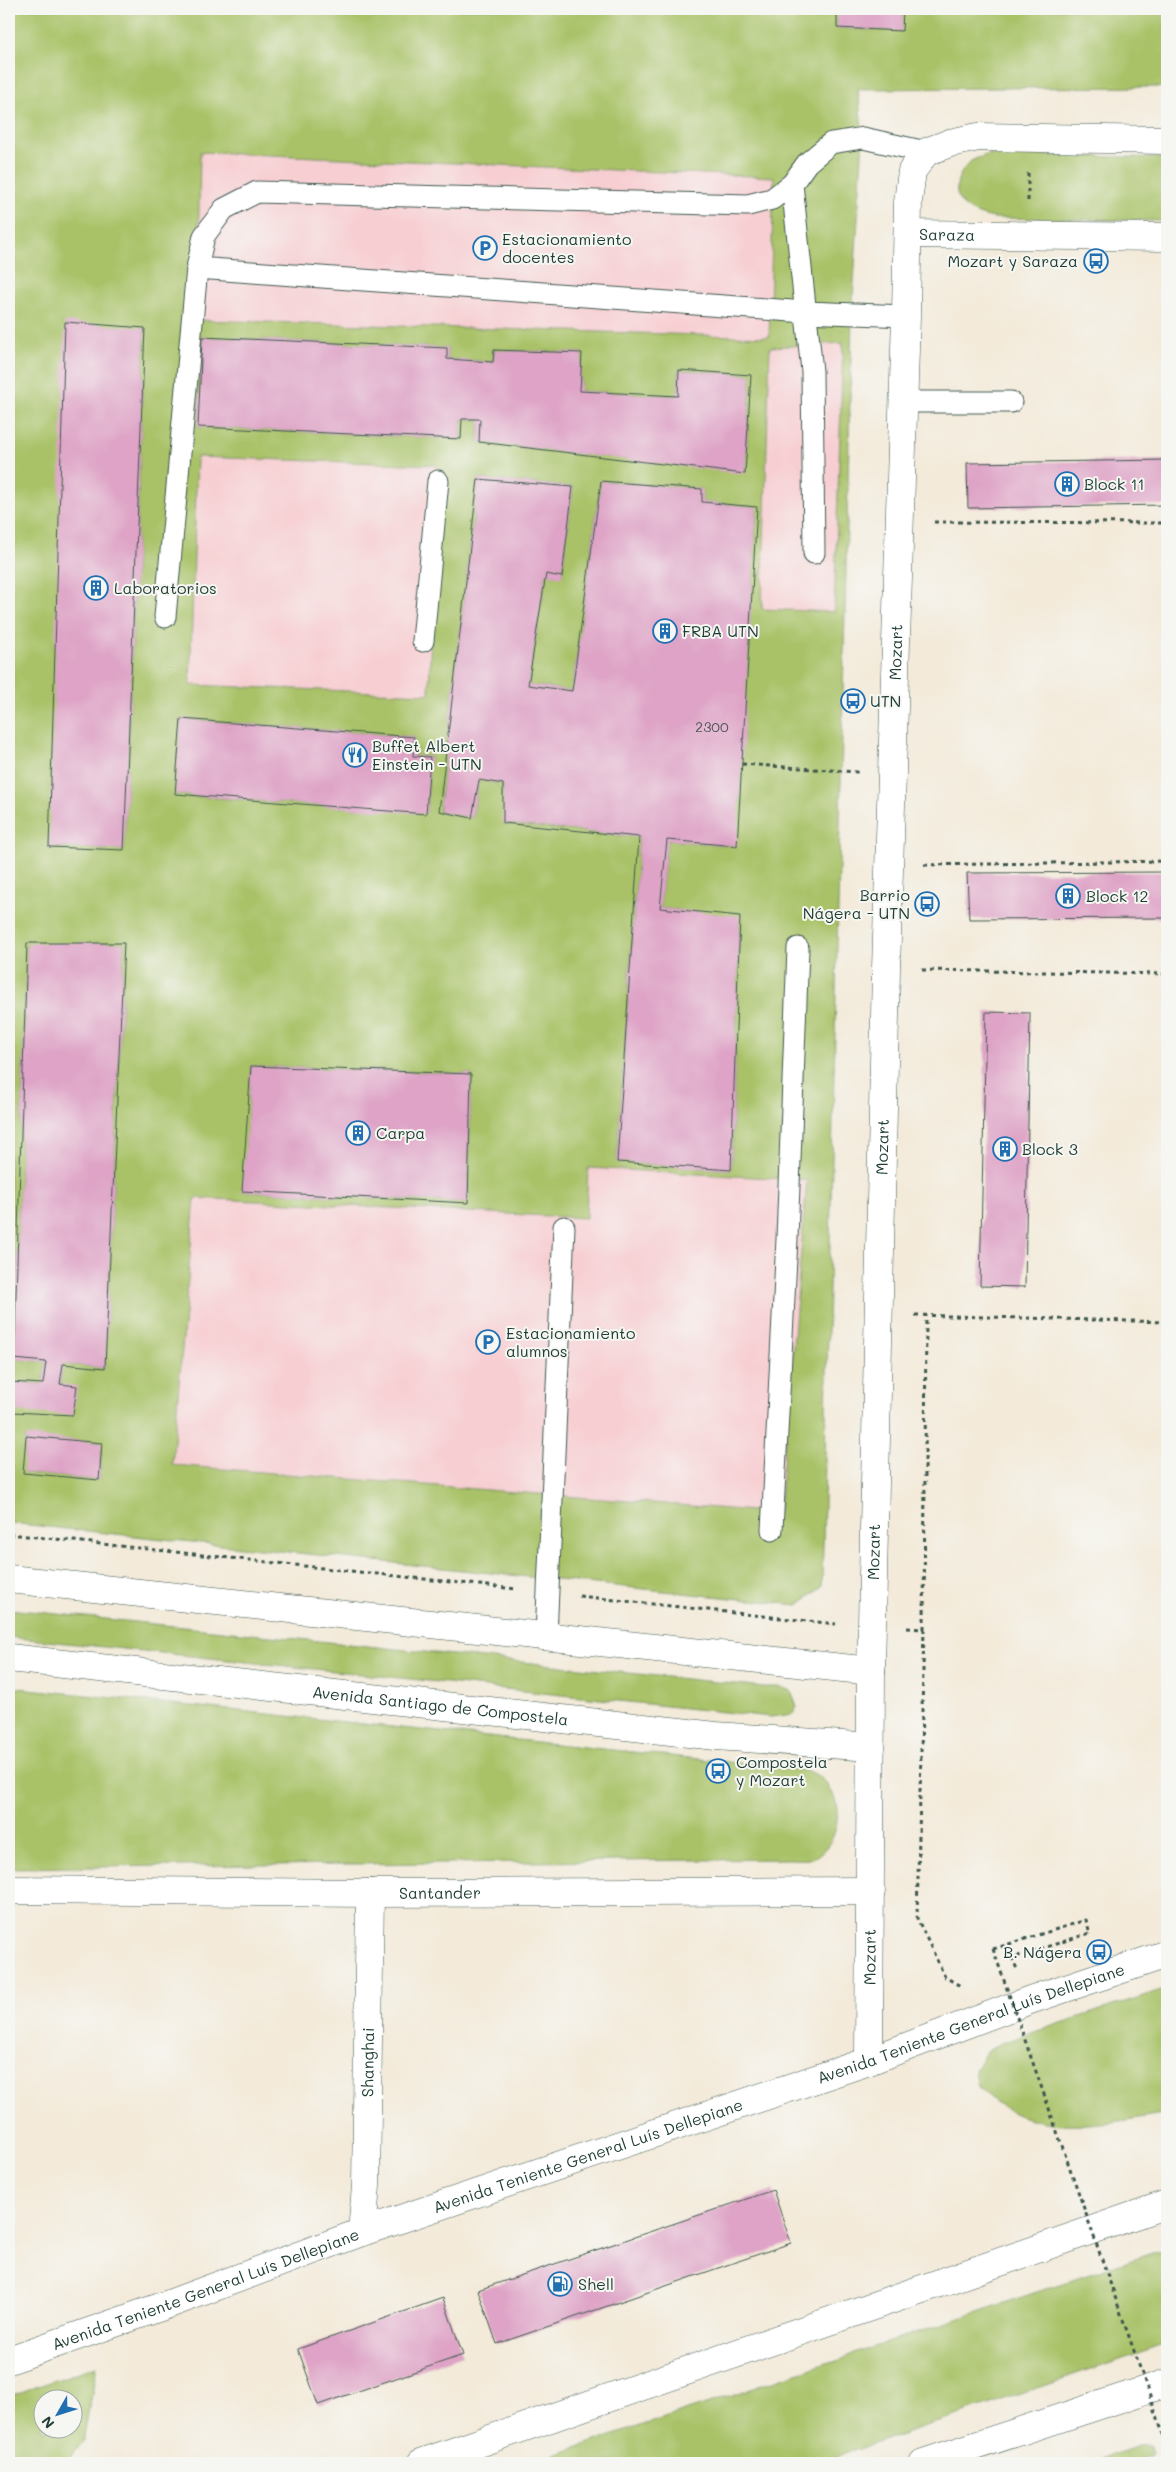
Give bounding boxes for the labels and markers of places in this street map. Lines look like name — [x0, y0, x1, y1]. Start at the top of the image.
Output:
place label: Estacionamiento docentes — [502, 228, 632, 267]
parking icon: Estacionamiento docentes — [472, 235, 498, 261]
bus stop icon: Mozart y Saraza — [1083, 248, 1109, 274]
place label: Mozart y Saraza — [947, 250, 1078, 271]
building icon: Block 11 — [1054, 471, 1080, 497]
place label: Block 11 — [1084, 473, 1145, 494]
building icon: Laboratorios — [83, 575, 109, 601]
place label: Laboratorios — [114, 577, 217, 598]
building icon: FRBA UTN — [652, 618, 678, 644]
place label: FRBA UTN — [682, 620, 759, 641]
bus stop icon: UTN — [840, 688, 866, 714]
place label: UTN — [870, 690, 901, 711]
place label: Buffet Albert Einstein - UTN — [372, 735, 482, 774]
restaurant icon: Buffet Albert Einstein - UTN — [342, 742, 368, 768]
building icon: Block 12 — [1055, 883, 1081, 909]
place label: Barrio Nágera - UTN — [803, 884, 910, 923]
place label: Block 12 — [1086, 885, 1149, 906]
bus stop icon: Barrio Nágera - UTN — [914, 891, 940, 917]
building icon: Carpa — [345, 1120, 371, 1146]
place label: Carpa — [376, 1122, 425, 1143]
building icon: Block 3 — [992, 1136, 1018, 1162]
place label: Block 3 — [1022, 1138, 1078, 1159]
place label: Estacionamiento alumnos — [506, 1322, 636, 1361]
parking icon: Estacionamiento alumnos — [475, 1329, 501, 1355]
place label: Compostela y Mozart — [736, 1751, 828, 1790]
bus stop icon: Compostela y Mozart — [705, 1758, 731, 1784]
bus stop icon: B. Nágera — [1086, 1939, 1112, 1965]
place label: B. Nágera — [1003, 1941, 1082, 1962]
fuel station icon: Shell — [547, 2271, 573, 2297]
place label: Shell — [578, 2273, 614, 2294]

